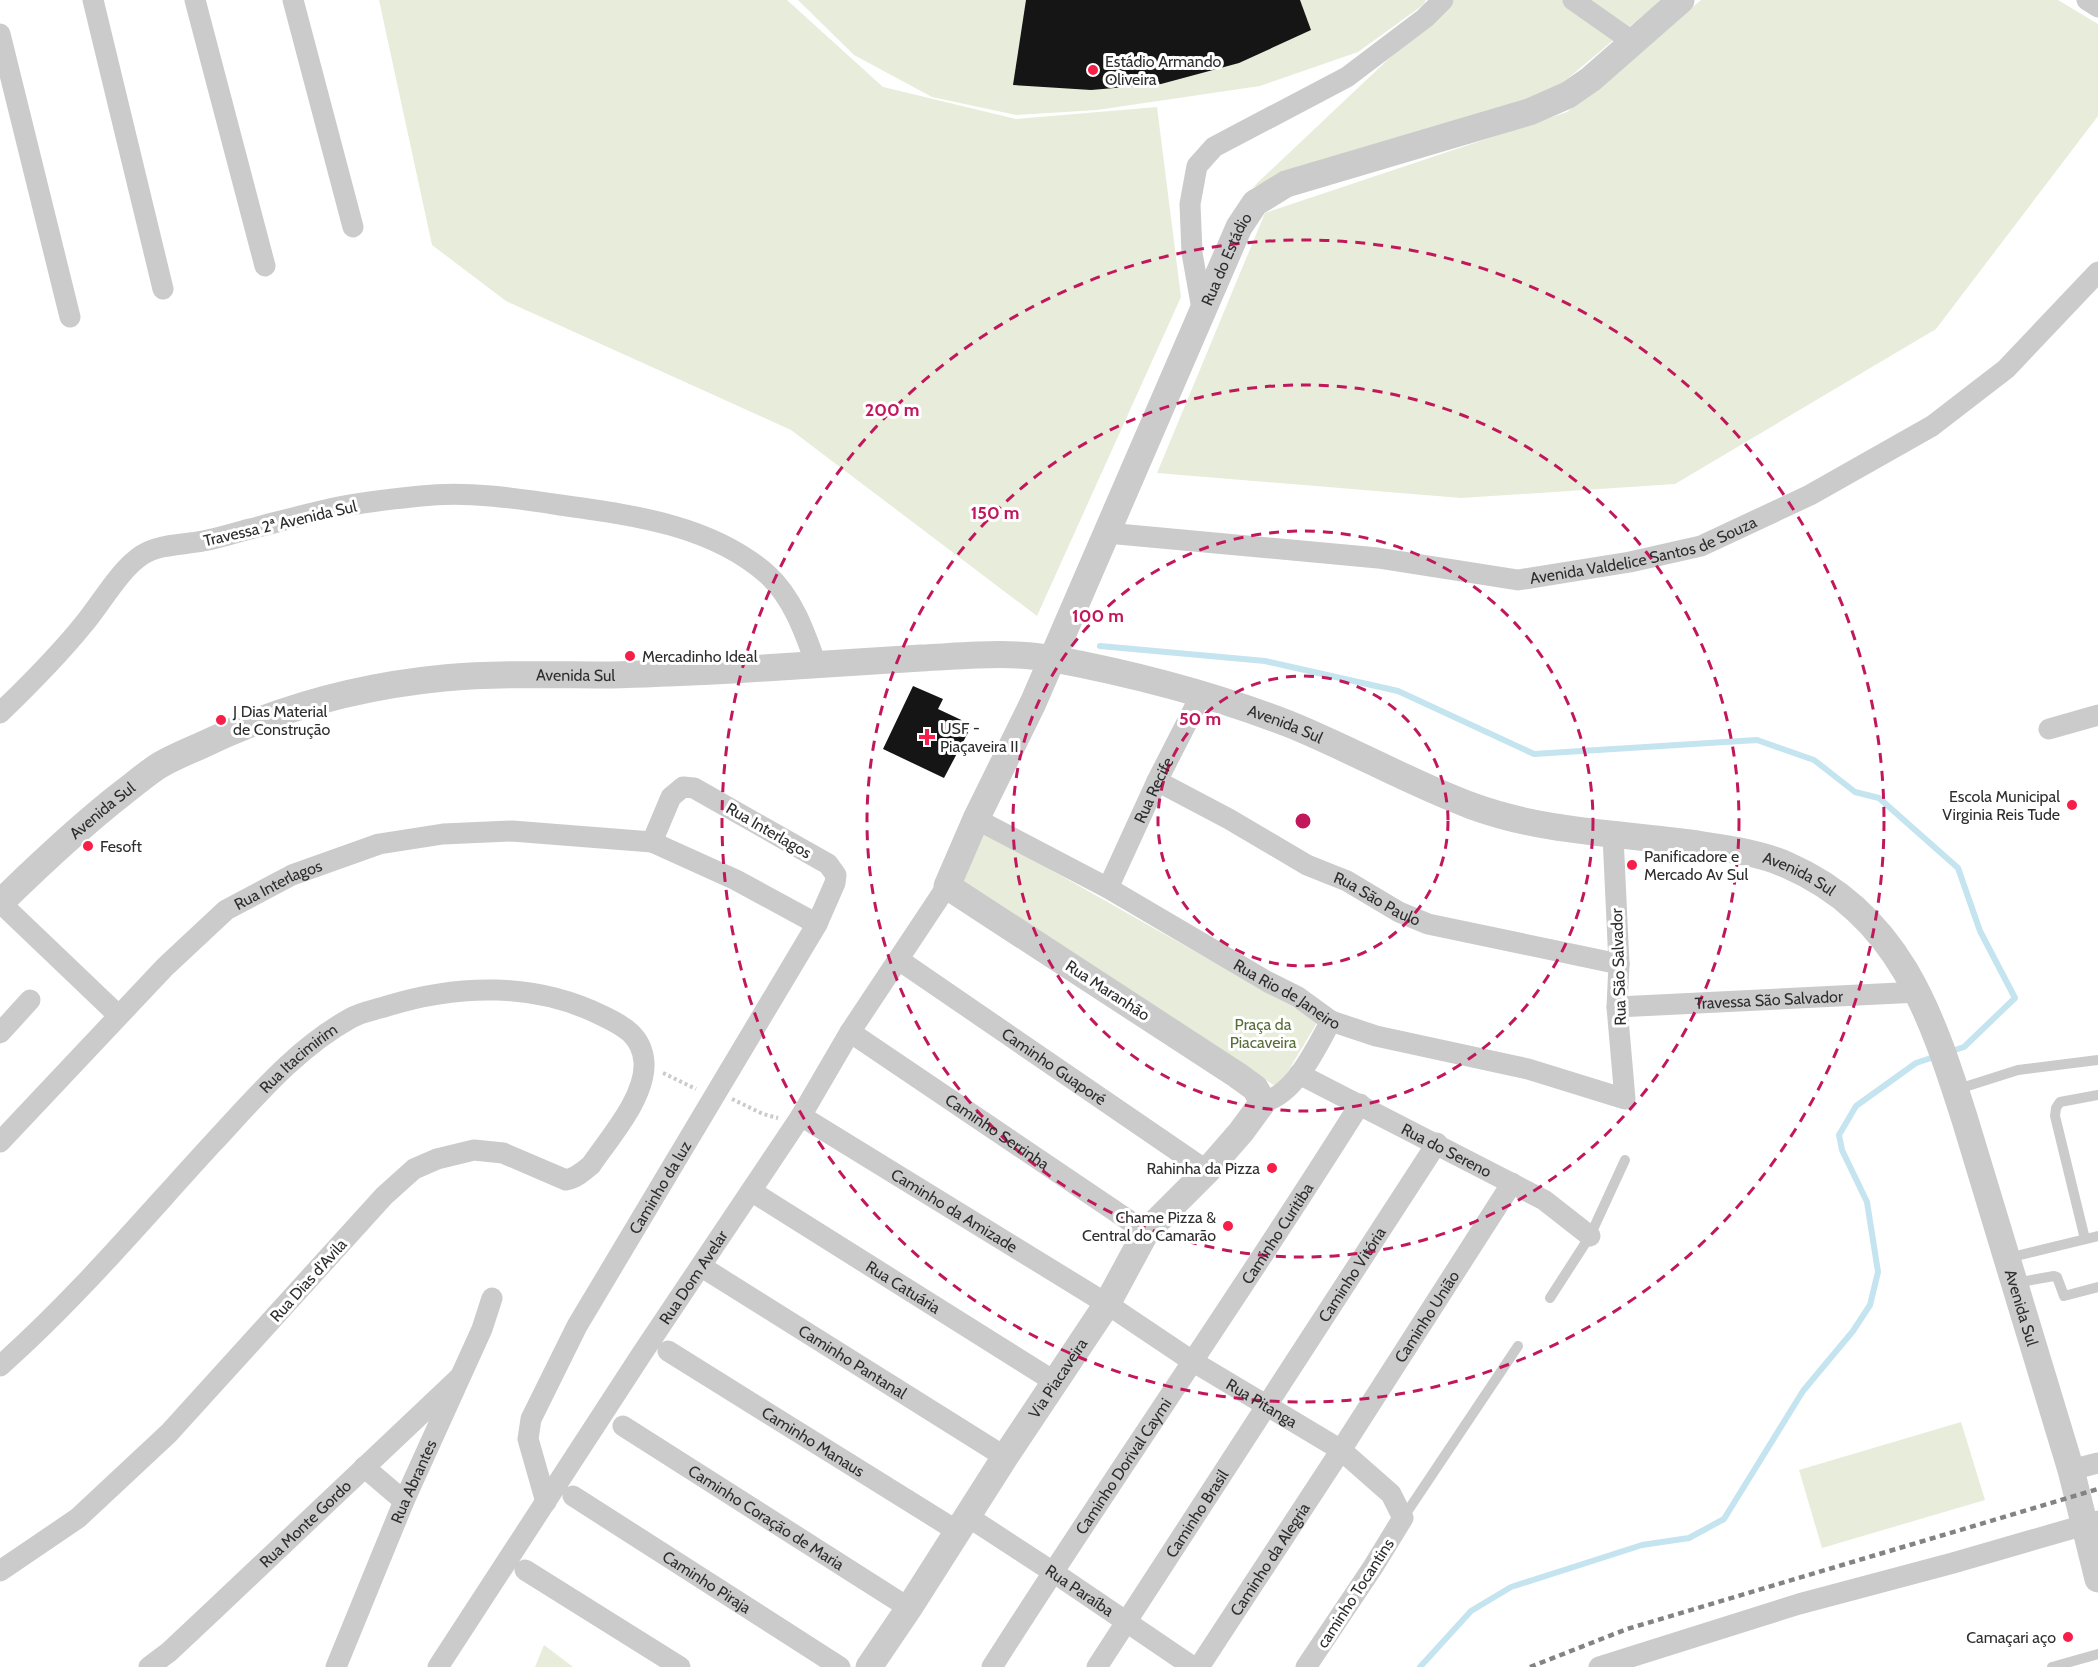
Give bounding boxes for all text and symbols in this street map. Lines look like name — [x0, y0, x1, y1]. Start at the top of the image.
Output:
place label: Estádio Armando Oliveira — [1105, 52, 1222, 89]
marker: Estádio Armando Oliveira — [1086, 63, 1100, 77]
street label: Rua do Estádio — [1197, 209, 1256, 309]
text: 200 m — [865, 399, 919, 421]
street label: Travessa 2ª Avenida Sul — [202, 497, 359, 550]
text: 150 m — [971, 502, 1019, 524]
street label: Avenida Valdelice Santos de Souza — [1528, 512, 1760, 588]
text: 100 m — [1072, 605, 1124, 627]
place label: Mercadinho Ideal — [642, 647, 758, 666]
marker: Mercadinho Ideal — [623, 649, 637, 663]
street label: Avenida Sul — [536, 666, 616, 685]
street label: Avenida Sul — [1245, 701, 1326, 747]
place label: J Dias Material de Construção — [232, 702, 330, 739]
text: 50 m — [1179, 708, 1221, 730]
marker: J Dias Material de Construção — [214, 713, 228, 727]
place label: USF - Piaçaveira II — [940, 719, 1018, 756]
marker: USF - Piaçaveira II — [918, 728, 936, 746]
street label: Rua Recife — [1130, 754, 1178, 826]
street label: Avenida Sul — [66, 778, 139, 843]
place label: Escola Municipal Virginia Reis Tude — [1942, 787, 2060, 824]
street label: Rua Interlagos — [723, 798, 815, 863]
marker: Escola Municipal Virginia Reis Tude — [2065, 798, 2079, 812]
centre of rings — [1293, 811, 1313, 831]
place label: Fesoft — [100, 837, 142, 856]
marker: Fesoft — [81, 839, 95, 853]
place label: Panificadore e Mercado Av Sul — [1644, 847, 1748, 884]
street label: Avenida Sul — [1760, 848, 1839, 900]
street label: Rua Interlagos — [231, 856, 325, 914]
marker: Panificadore e Mercado Av Sul — [1625, 858, 1639, 872]
street label: Rua São Paulo — [1331, 868, 1423, 930]
street label: Rua São Salvador — [1607, 907, 1630, 1026]
street label: Rua Rio de Janeiro — [1230, 955, 1342, 1033]
street label: Rua Maranhão — [1062, 956, 1153, 1025]
street label: Travessa São Salvador — [1694, 987, 1844, 1013]
park label: Praça da Piacaveira — [1230, 1015, 1297, 1052]
street label: Rua Itacimirim — [256, 1020, 341, 1097]
street label: Caminho Guaporé — [998, 1024, 1110, 1109]
street label: Caminho Serrinha — [942, 1090, 1053, 1174]
street label: Rua do Sereno — [1398, 1119, 1495, 1182]
street label: Caminho da luz — [625, 1137, 696, 1238]
place label: Rahinha da Pizza — [1146, 1159, 1260, 1178]
marker: Rahinha da Pizza — [1265, 1161, 1279, 1175]
street label: Caminho da Amizade — [887, 1165, 1021, 1257]
street label: Caminho Curitiba — [1238, 1179, 1318, 1288]
place label: Chame Pizza & Central do Camarão — [1082, 1208, 1216, 1245]
marker: Chame Pizza & Central do Camarão — [1221, 1219, 1235, 1233]
street label: Caminho Vitória — [1314, 1223, 1390, 1326]
street label: Rua Dom Avelar — [655, 1226, 732, 1328]
street label: Rua Dias d'Avila — [266, 1235, 351, 1326]
street label: Rua Catuária — [862, 1257, 944, 1318]
street label: Caminho União — [1391, 1267, 1463, 1366]
street label: Avenida Sul — [2001, 1267, 2042, 1349]
street label: Caminho Pantanal — [795, 1321, 910, 1403]
street label: Via Piacaveira — [1025, 1335, 1092, 1422]
street label: Rua Pitanga — [1223, 1375, 1301, 1432]
street label: Caminho Dorival Caymi — [1072, 1395, 1176, 1538]
street label: Caminho Manaus — [758, 1403, 868, 1481]
street label: Rua Abrantes — [387, 1436, 441, 1526]
street label: Caminho Coração de Maria — [685, 1461, 848, 1574]
street label: Caminho Brasil — [1162, 1466, 1233, 1561]
street label: Rua Monte Gordo — [256, 1476, 355, 1572]
street label: Caminho da Alegria — [1226, 1499, 1314, 1619]
street label: caminho Tocantins — [1313, 1535, 1398, 1652]
street label: Caminho Piraja — [659, 1547, 755, 1618]
street label: Rua Paraíba — [1042, 1561, 1118, 1621]
place label: Camaçari aço — [1966, 1628, 2056, 1647]
marker: Camaçari aço — [2061, 1630, 2075, 1644]

